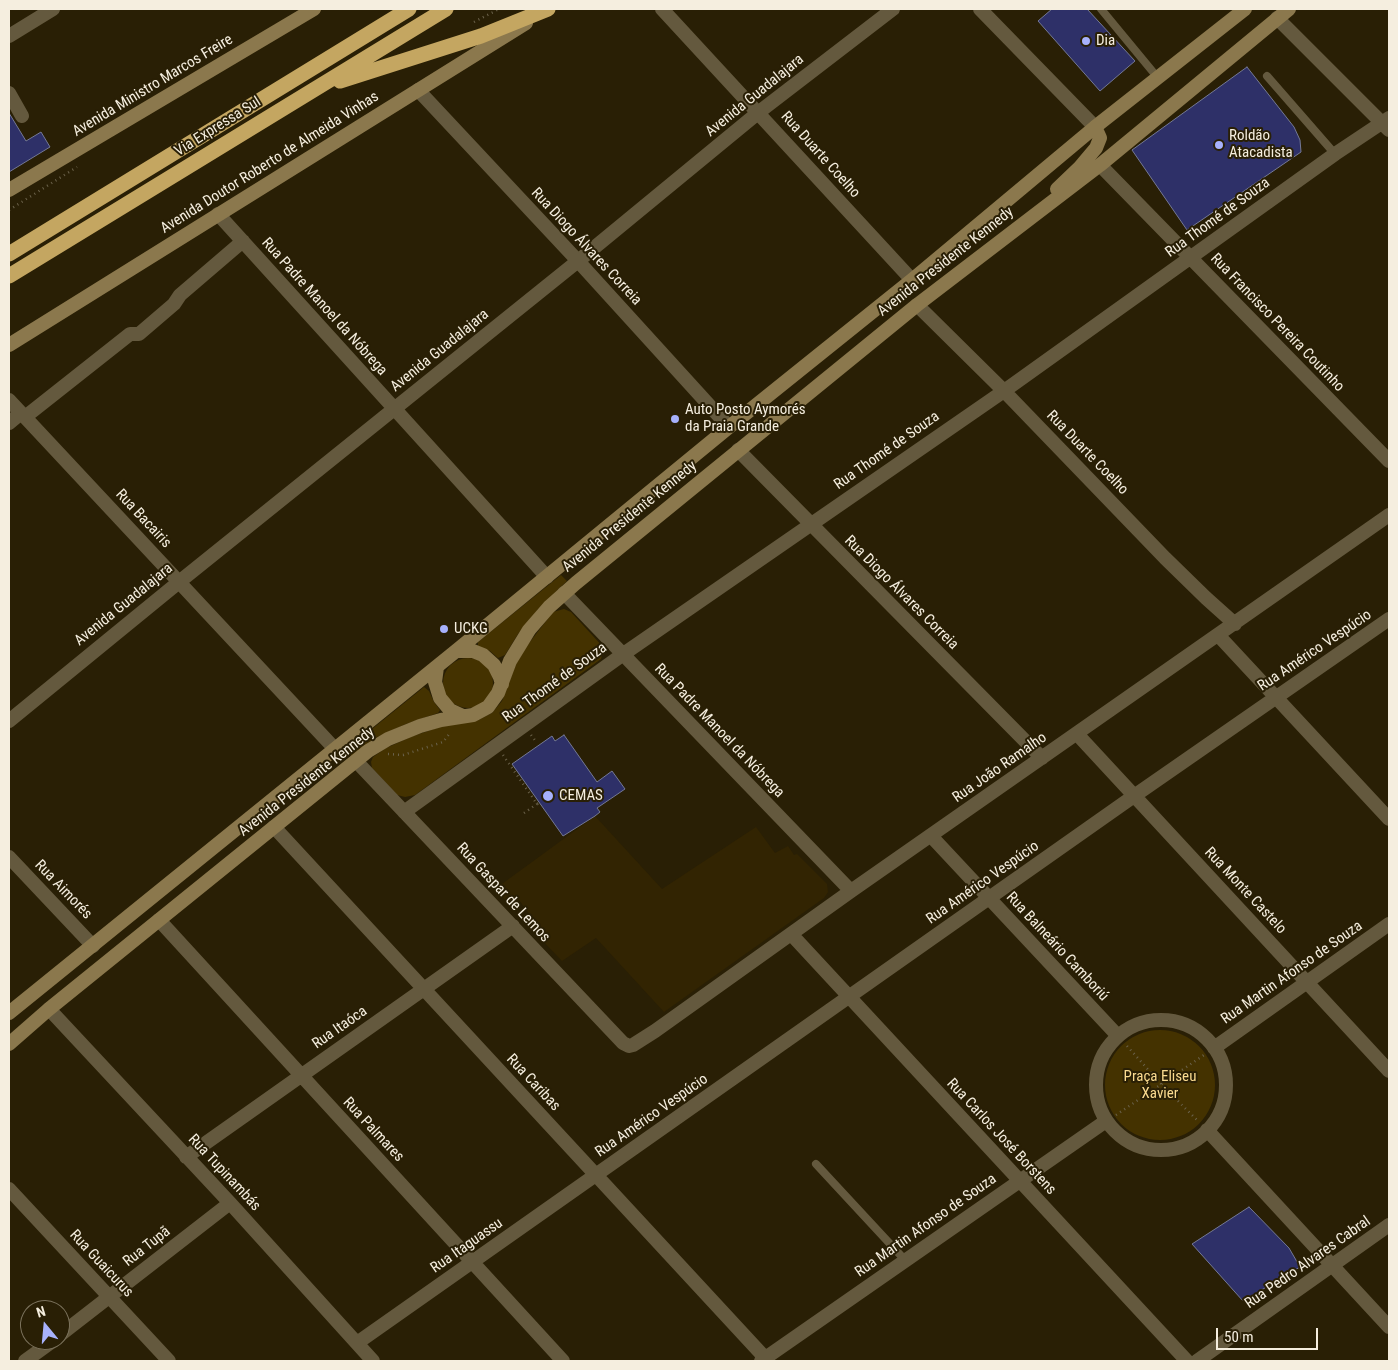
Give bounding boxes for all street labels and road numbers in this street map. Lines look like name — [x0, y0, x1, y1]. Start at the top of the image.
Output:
street label: Avenida Ministro Marcos Freire — [70, 31, 236, 141]
street label: Avenida Guadalajara — [702, 51, 808, 141]
street label: Avenida Doutor Roberto de Almeida Vinhas — [158, 88, 382, 238]
street label: Via Expressa Sul — [172, 93, 264, 161]
street label: Rua Duarte Coelho — [777, 108, 863, 202]
street label: Rua Thomé de Souza — [1162, 174, 1274, 262]
street label: Rua Diogo Álvares Correia — [527, 185, 645, 309]
street label: Avenida Presidente Kennedy — [875, 203, 1017, 321]
street label: Rua Padre Manoel da Nóbrega — [257, 234, 391, 380]
street label: Rua Francisco Pereira Coutinho — [1206, 250, 1348, 396]
street label: Avenida Guadalajara — [387, 306, 493, 396]
street label: Rua Duarte Coelho — [1042, 407, 1132, 499]
street label: Rua Thomé de Souza — [831, 408, 943, 494]
street label: Avenida Presidente Kennedy — [559, 457, 701, 577]
street label: Rua Bacairis — [111, 486, 175, 552]
street label: Rua Diogo Álvares Correia — [840, 532, 962, 654]
street label: Avenida Guadalajara — [71, 560, 177, 650]
street label: Rua Américo Vespúcio — [1255, 606, 1375, 696]
street label: Rua Thomé de Souza — [499, 639, 611, 727]
street label: Rua Padre Manoel da Nóbrega — [650, 660, 788, 802]
street label: Avenida Presidente Kennedy — [236, 723, 378, 841]
street label: Rua João Ramalho — [950, 729, 1050, 807]
street label: Rua Américo Vespúcio — [923, 837, 1043, 929]
street label: Rua Gaspar de Lemos — [452, 840, 554, 946]
street label: Rua Monte Castelo — [1200, 844, 1290, 938]
street label: Rua Aimorés — [30, 857, 96, 923]
street label: Rua Balneário Camboriú — [1002, 889, 1112, 1005]
street label: Rua Martin Afonso de Souza — [1218, 917, 1366, 1029]
street label: Rua Itaóca — [309, 1003, 371, 1053]
street label: Rua Caribas — [502, 1051, 564, 1115]
street label: Rua Américo Vespúcio — [592, 1070, 712, 1162]
street label: Rua Carlos José Borstens — [943, 1075, 1059, 1199]
street label: Rua Palmares — [339, 1094, 407, 1166]
street label: Rua Tupinambás — [184, 1131, 264, 1215]
street label: Rua Martin Afonso de Souza — [852, 1170, 1000, 1282]
street label: Rua Pedro Alvares Cabral — [1242, 1213, 1374, 1313]
street label: Rua Itaguassu — [427, 1215, 507, 1277]
street label: Rua Tupã — [120, 1223, 174, 1271]
street label: Rua Guaicurus — [65, 1227, 137, 1301]

